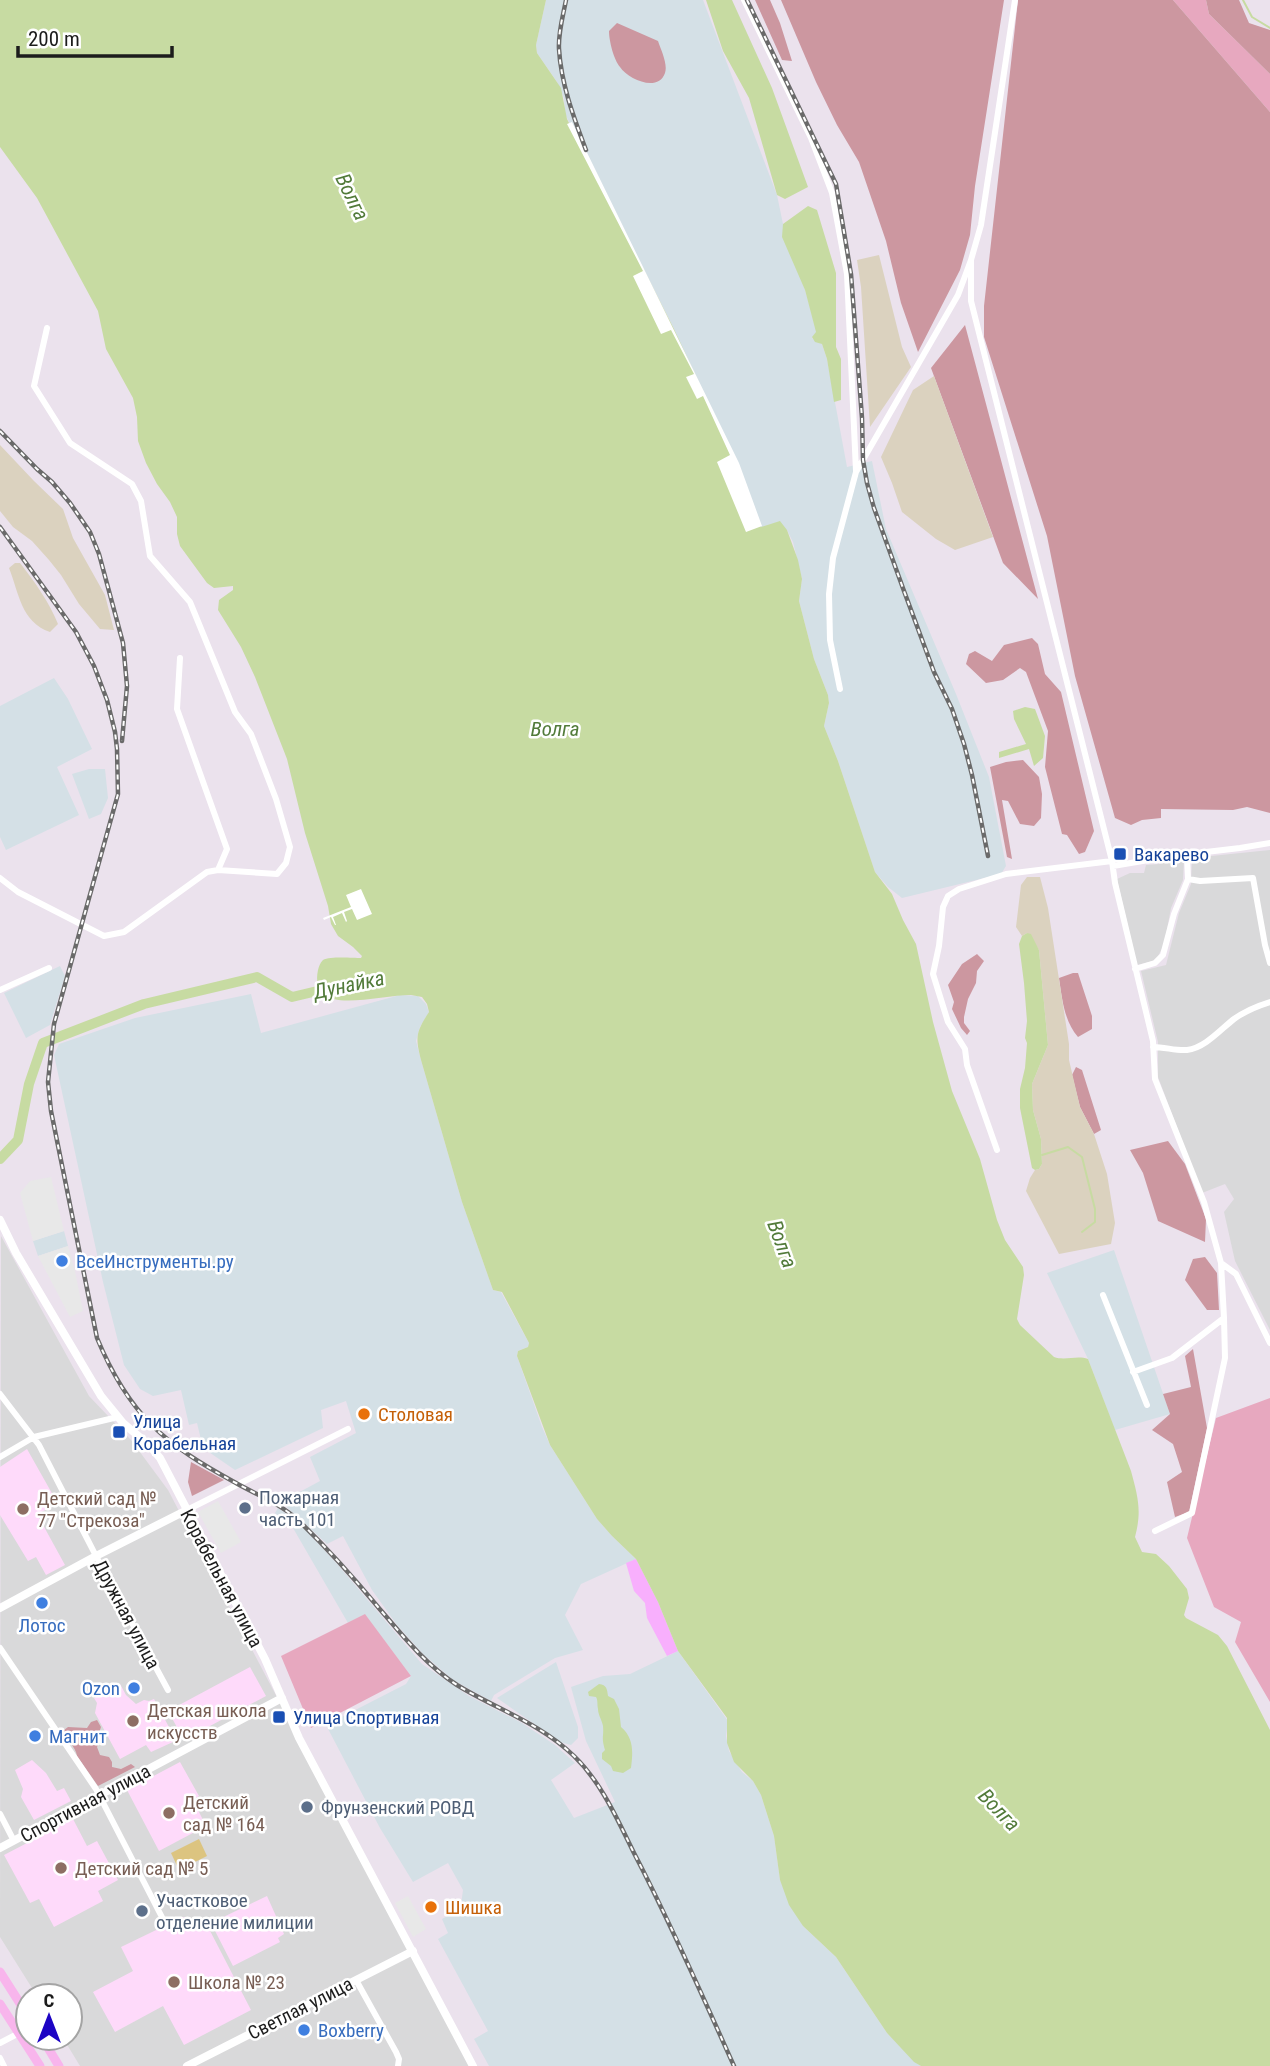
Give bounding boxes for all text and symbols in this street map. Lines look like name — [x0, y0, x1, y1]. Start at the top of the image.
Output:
scale bar — [18, 14, 172, 58]
text: 200 m — [28, 27, 80, 51]
water label: Волга — [330, 170, 374, 224]
water label: Волга — [531, 717, 579, 741]
place label: Вакарево — [1134, 843, 1209, 866]
marker: Вакарево — [1112, 846, 1128, 862]
water label: Дунайка — [309, 966, 387, 1005]
water label: Волга — [762, 1217, 802, 1271]
place label: ВсеИнструменты.ру — [76, 1250, 234, 1273]
marker: ВсеИнструменты.ру — [54, 1253, 70, 1269]
place label: Столовая — [378, 1403, 453, 1426]
marker: Столовая — [356, 1406, 372, 1422]
place label: Улица Корабельная — [133, 1410, 236, 1455]
marker: Улица Корабельная — [111, 1424, 127, 1440]
place label: Пожарная часть 101 — [259, 1486, 339, 1531]
place label: Детский сад № 77 "Стрекоза" — [37, 1487, 157, 1532]
marker: Пожарная часть 101 — [237, 1500, 253, 1516]
marker: Детский сад № 77 "Стрекоза" — [15, 1501, 31, 1517]
street label: Корабельная улица — [175, 1505, 268, 1651]
street label: Дружная улица — [88, 1556, 165, 1673]
marker: Лотос — [34, 1595, 50, 1611]
place label: Лотос — [18, 1614, 66, 1637]
place label: Ozon — [82, 1677, 120, 1700]
marker: Ozon — [126, 1680, 142, 1696]
place label: Детская школа искусств — [147, 1699, 267, 1744]
place label: Улица Спортивная — [293, 1706, 439, 1729]
marker: Улица Спортивная — [271, 1709, 287, 1725]
marker: Детская школа искусств — [125, 1713, 141, 1729]
place label: Магнит — [49, 1725, 107, 1748]
marker: Магнит — [27, 1728, 43, 1744]
street label: Спортивная улица — [16, 1759, 154, 1847]
water label: Волга — [973, 1784, 1025, 1836]
place label: Детский сад № 164 — [183, 1791, 265, 1836]
place label: Фрунзенский РОВД — [321, 1796, 474, 1819]
marker: Фрунзенский РОВД — [299, 1799, 315, 1815]
marker: Детский сад № 164 — [161, 1805, 177, 1821]
place label: Детский сад № 5 — [75, 1857, 208, 1880]
marker: Детский сад № 5 — [53, 1860, 69, 1876]
place label: Участковое отделение милиции — [156, 1889, 314, 1934]
place label: Шишка — [445, 1896, 502, 1919]
marker: Шишка — [423, 1899, 439, 1915]
marker: Участковое отделение милиции — [134, 1903, 150, 1919]
place label: Школа № 23 — [188, 1971, 285, 1994]
street label: Светлая улица — [244, 1972, 357, 2045]
marker: Школа № 23 — [166, 1974, 182, 1990]
north arrow — [14, 1982, 84, 2052]
text: С — [44, 1989, 55, 2012]
place label: Boxberry — [318, 2019, 384, 2042]
marker: Boxberry — [296, 2022, 312, 2038]

